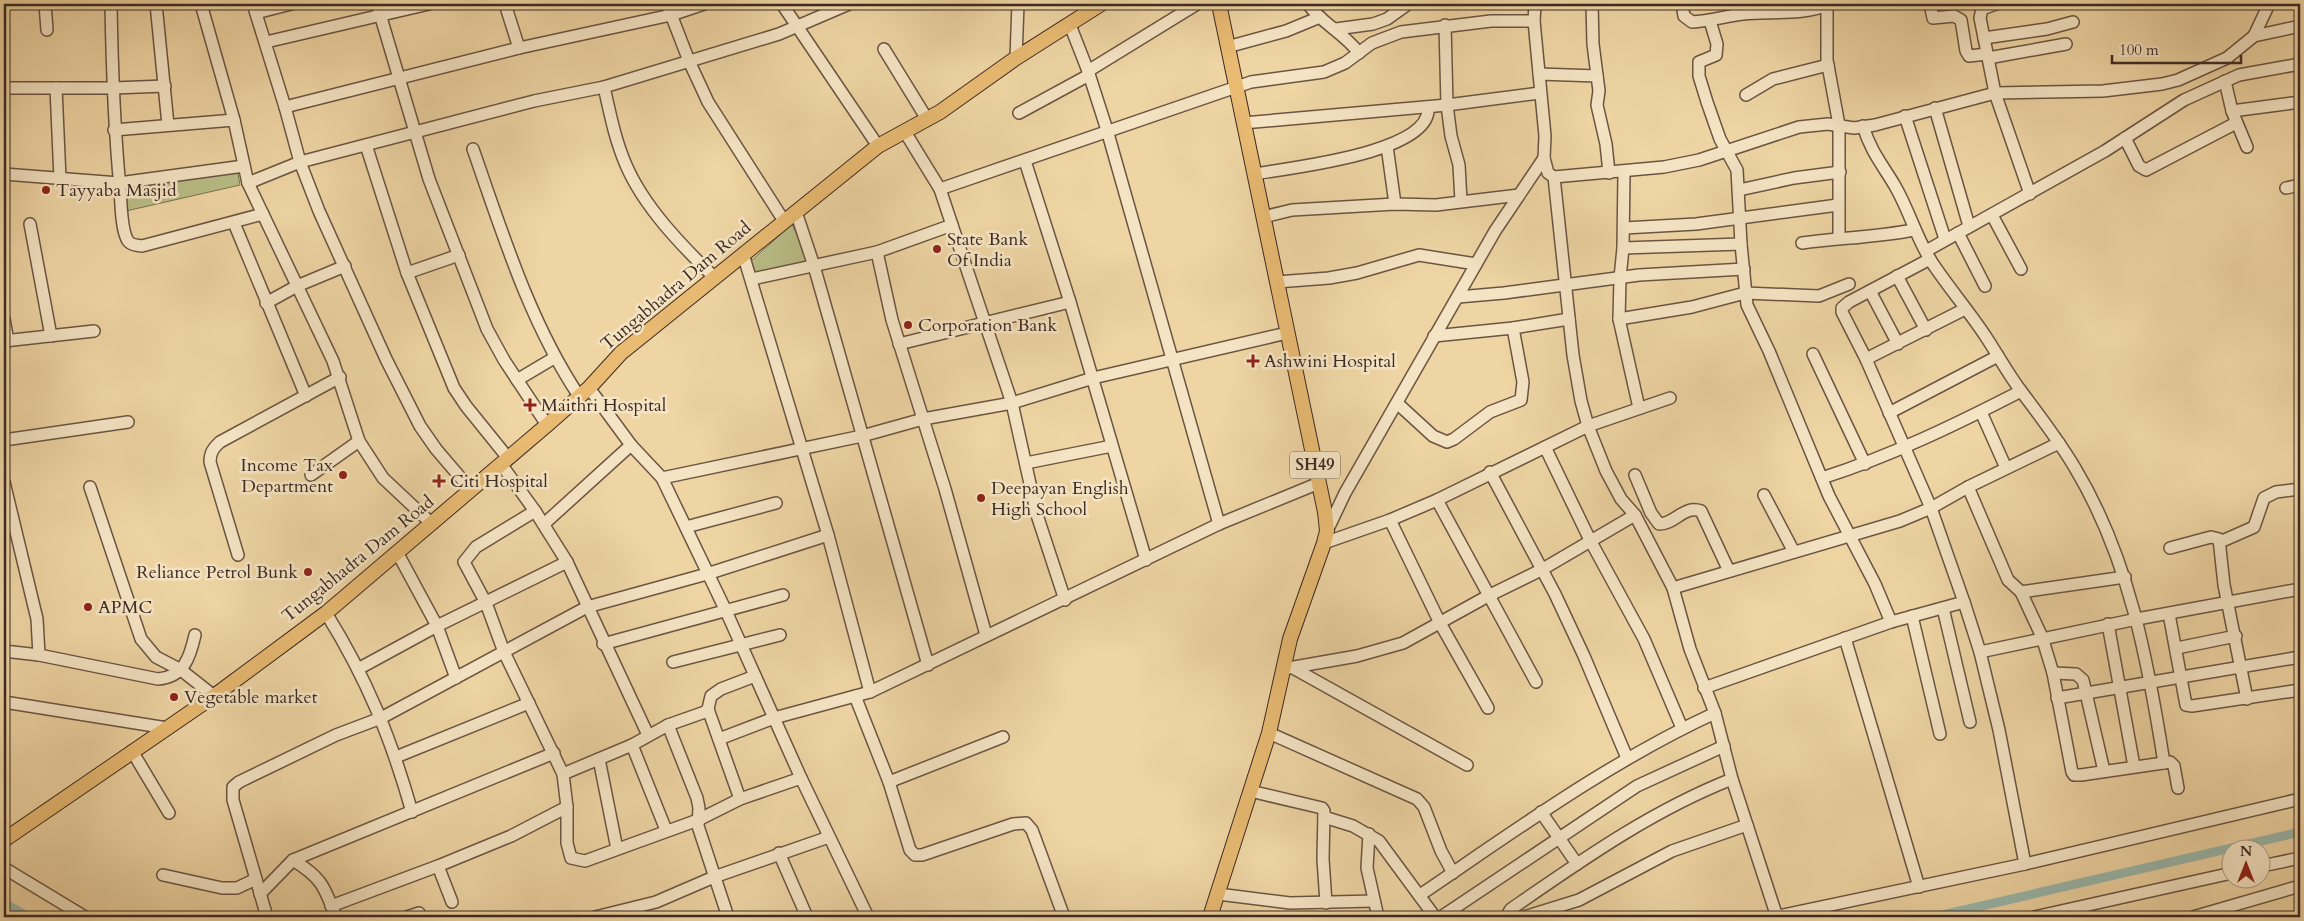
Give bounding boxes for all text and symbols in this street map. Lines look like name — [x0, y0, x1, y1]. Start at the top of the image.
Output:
scale bar — [2112, 32, 2240, 64]
text: 100 m — [2119, 40, 2159, 60]
place label: Tayyaba Masjid — [56, 178, 177, 203]
marker: Tayyaba Masjid — [40, 184, 52, 196]
street label: Tungabhadra Dam Road — [595, 215, 757, 356]
place label: State Bank Of India — [947, 227, 1028, 273]
marker: State Bank Of India — [931, 243, 943, 255]
place label: Corporation Bank — [918, 313, 1057, 338]
marker: Corporation Bank — [902, 319, 914, 331]
place label: Ashwini Hospital — [1264, 349, 1396, 374]
marker: Ashwini Hospital — [1246, 354, 1260, 368]
place label: Maithri Hospital — [541, 393, 667, 418]
marker: Maithri Hospital — [523, 398, 537, 412]
road number: SH49 — [1290, 452, 1340, 478]
place label: Income Tax Department — [241, 453, 333, 499]
marker: Income Tax Department — [337, 469, 349, 481]
place label: Citi Hospital — [450, 469, 548, 494]
marker: Citi Hospital — [432, 474, 446, 488]
place label: Deepayan English High School — [991, 476, 1129, 522]
street label: Tungabhadra Dam Road — [277, 489, 440, 628]
marker: Deepayan English High School — [975, 492, 987, 504]
place label: Reliance Petrol Bunk — [136, 560, 298, 585]
marker: Reliance Petrol Bunk — [302, 566, 314, 578]
place label: APMC — [98, 595, 152, 620]
marker: APMC — [82, 601, 94, 613]
place label: Vegetable market — [184, 685, 318, 710]
marker: Vegetable market — [168, 691, 180, 703]
north arrow — [2222, 838, 2272, 888]
text: N — [2240, 842, 2252, 861]

